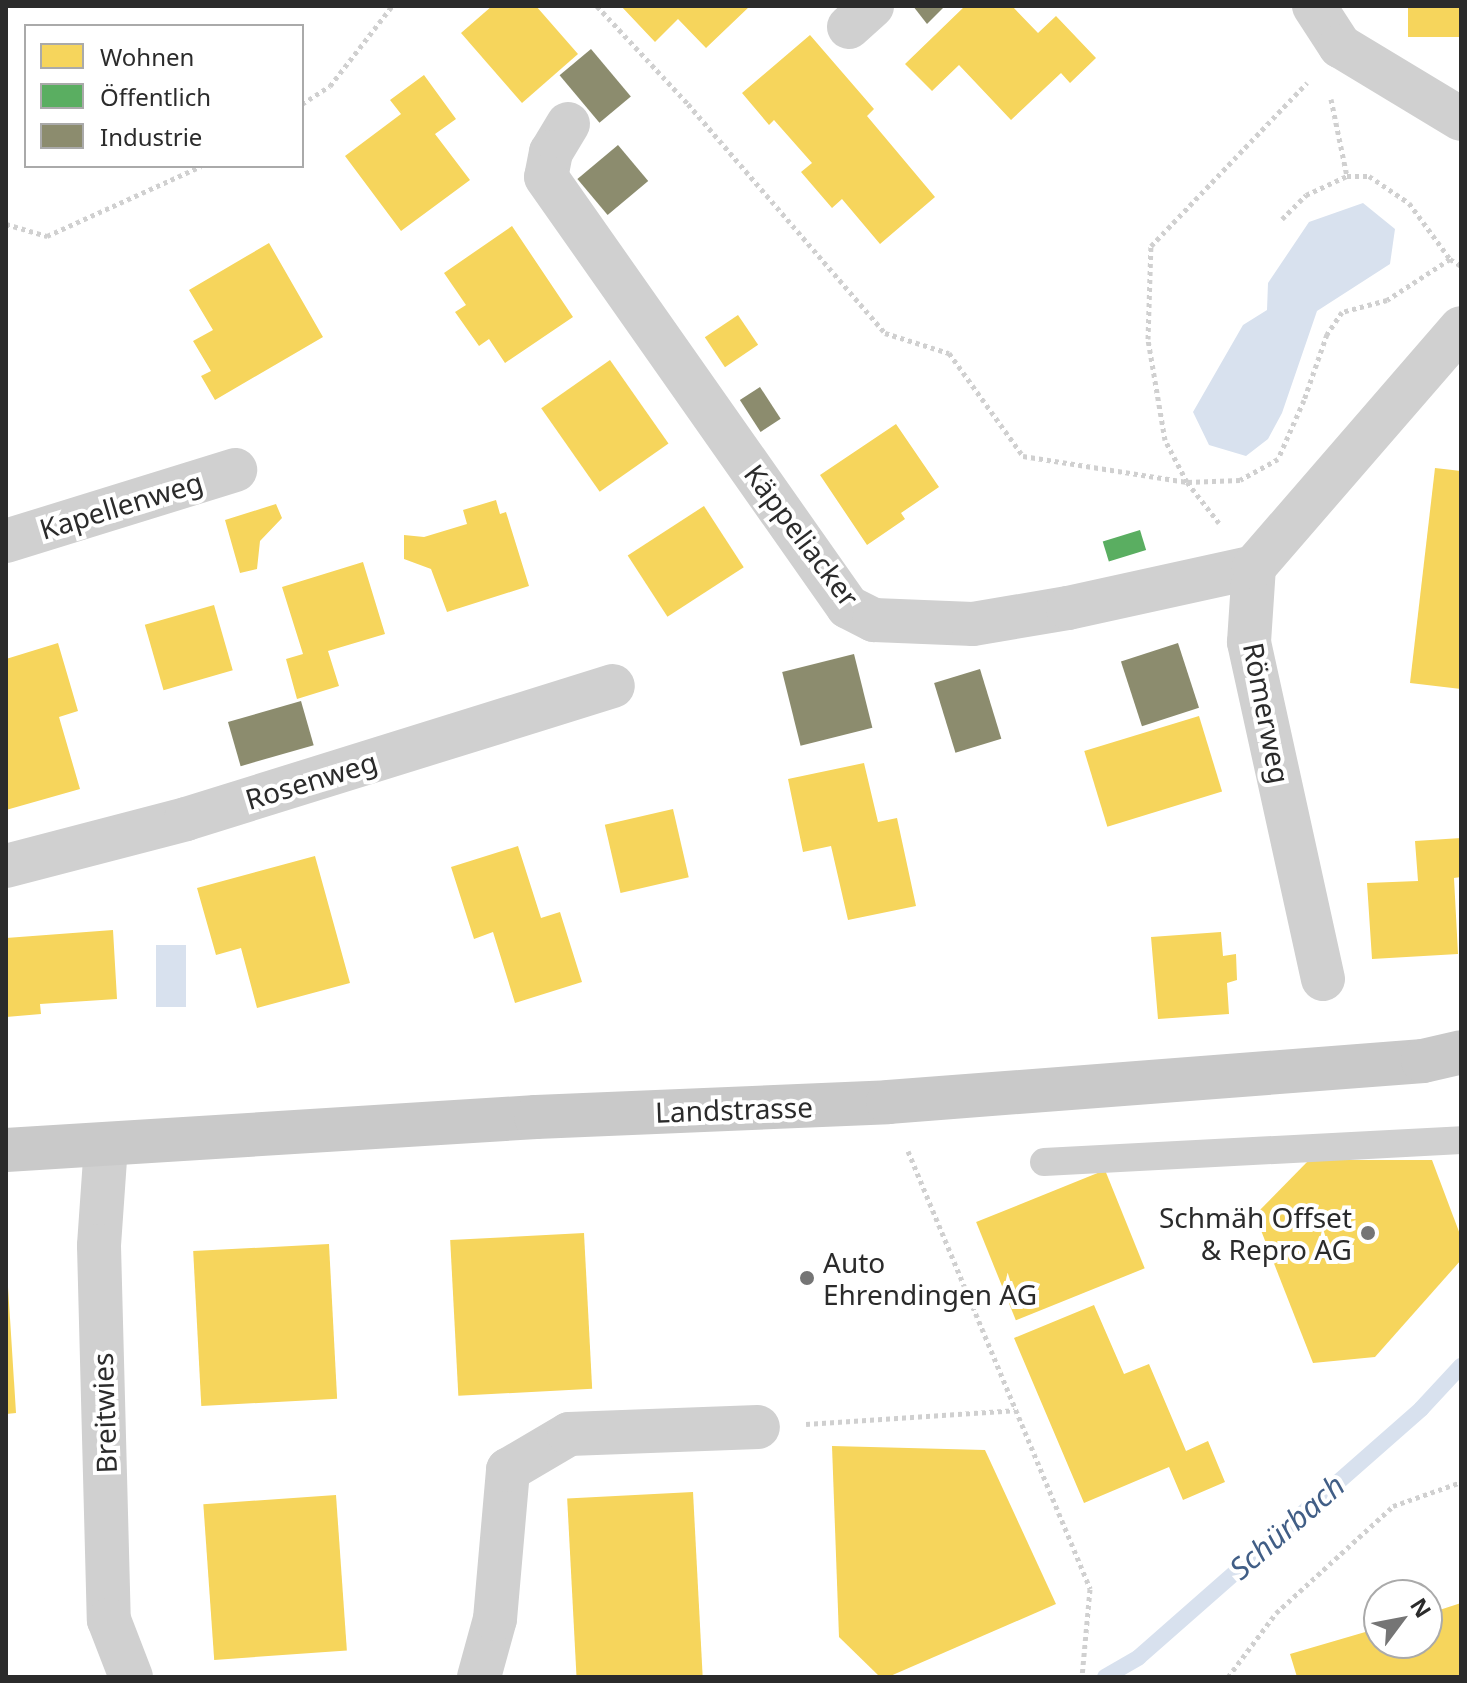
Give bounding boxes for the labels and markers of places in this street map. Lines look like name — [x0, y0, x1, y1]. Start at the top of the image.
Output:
place label: Schmäh Offset & Repro AG — [1159, 1200, 1352, 1266]
marker: Schmäh Offset & Repro AG — [1359, 1224, 1377, 1242]
place label: Auto Ehrendingen AG — [823, 1245, 1037, 1311]
marker: Auto Ehrendingen AG — [798, 1269, 816, 1287]

